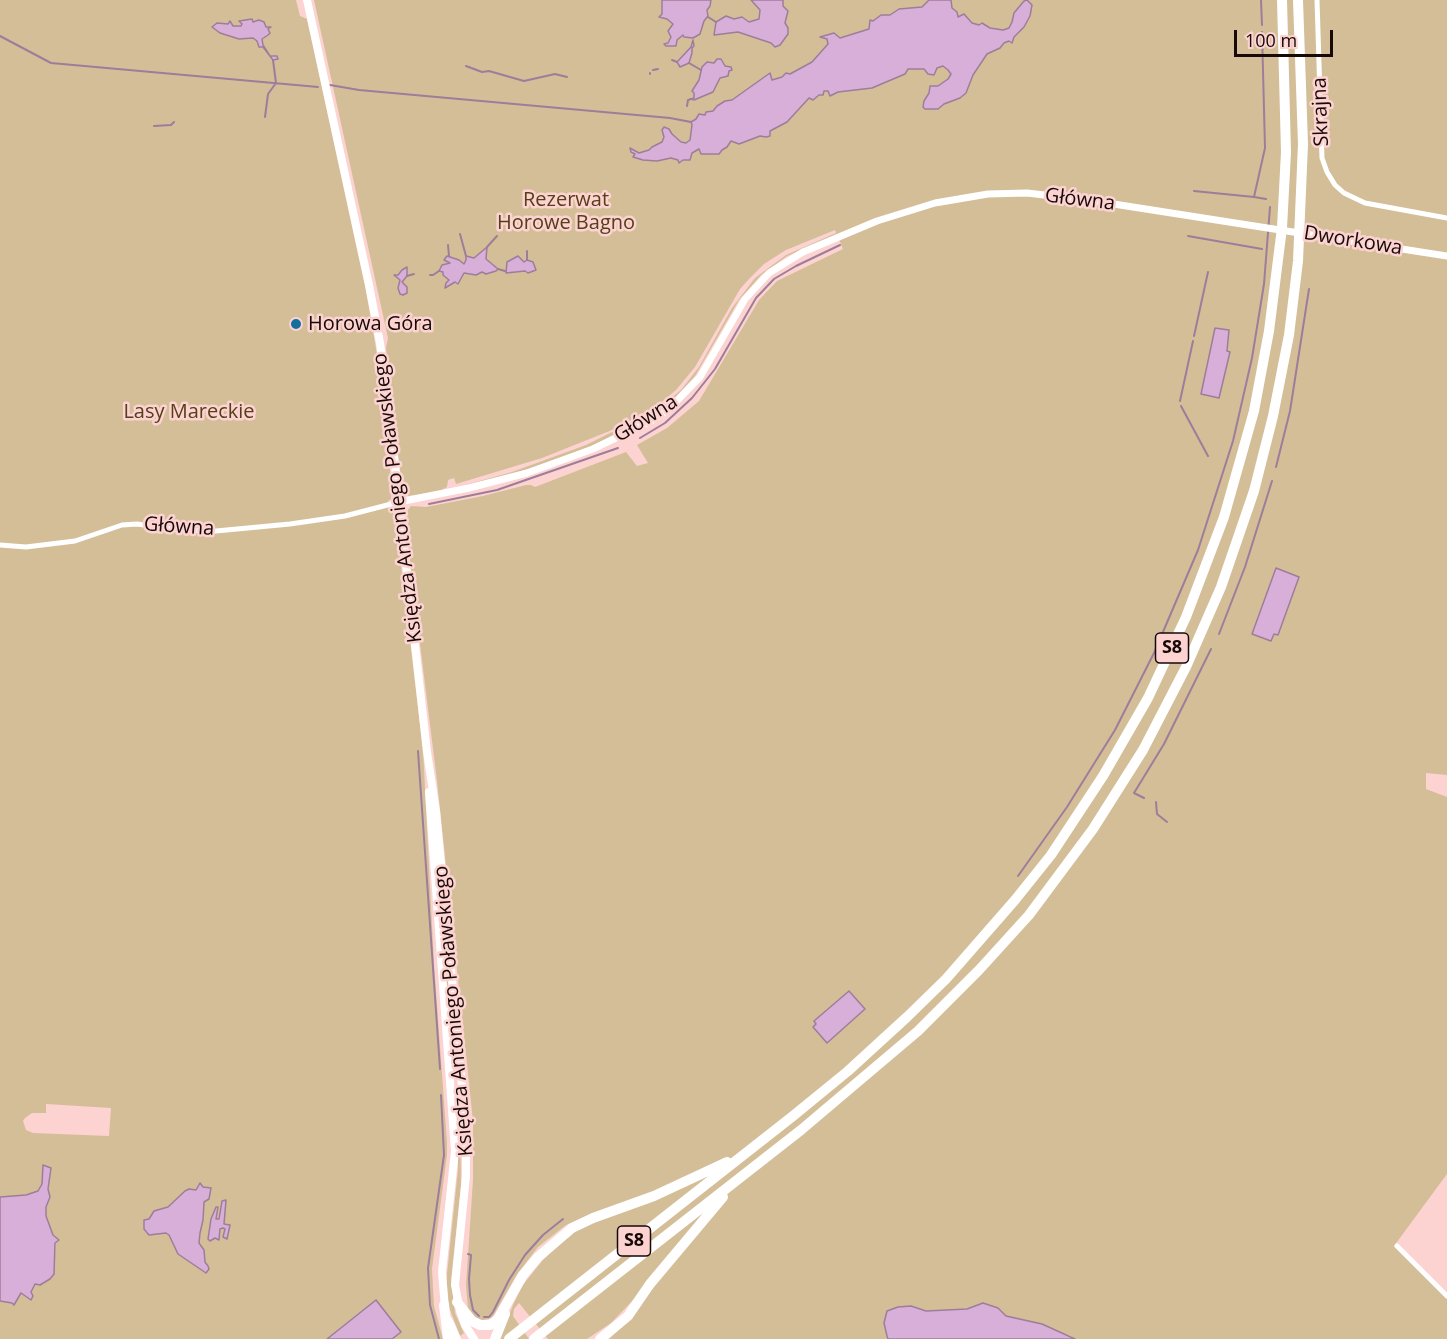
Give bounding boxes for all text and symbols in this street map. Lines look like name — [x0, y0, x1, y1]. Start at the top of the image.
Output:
scale bar — [1237, 18, 1336, 56]
text: 100 m — [1245, 28, 1297, 52]
street label: Skrajna — [1308, 77, 1334, 147]
street label: Główna — [1044, 184, 1116, 216]
park label: Rezerwat Horowe Bagno — [497, 188, 635, 235]
street label: Dworkowa — [1302, 221, 1404, 261]
place label: Horowa Góra — [308, 312, 433, 336]
marker: Horowa Góra — [289, 317, 303, 331]
street label: Księdza Antoniego Poławskiego — [368, 352, 428, 644]
street label: Główna — [610, 390, 682, 448]
park label: Lasy Mareckie — [123, 400, 255, 424]
street label: Główna — [143, 513, 215, 541]
road number: S8 — [1156, 633, 1188, 663]
street label: Księdza Antoniego Poławskiego — [429, 865, 479, 1157]
road number: S8 — [618, 1226, 650, 1256]

